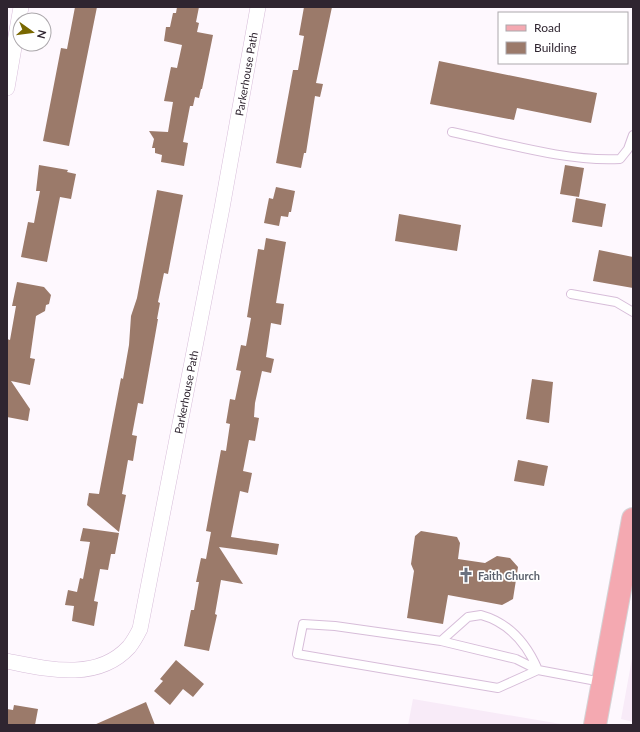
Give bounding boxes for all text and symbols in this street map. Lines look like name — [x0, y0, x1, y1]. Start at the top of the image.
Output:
north arrow — [12, 12, 52, 52]
legend — [498, 12, 628, 64]
text: Road — [534, 20, 561, 35]
text: N — [35, 29, 50, 40]
street label: Parkerhouse Path — [232, 31, 260, 117]
text: Building — [534, 40, 577, 55]
street label: Parkerhouse Path — [172, 349, 200, 435]
church icon: Faith Church — [457, 566, 475, 584]
place label: Faith Church — [478, 569, 540, 582]

